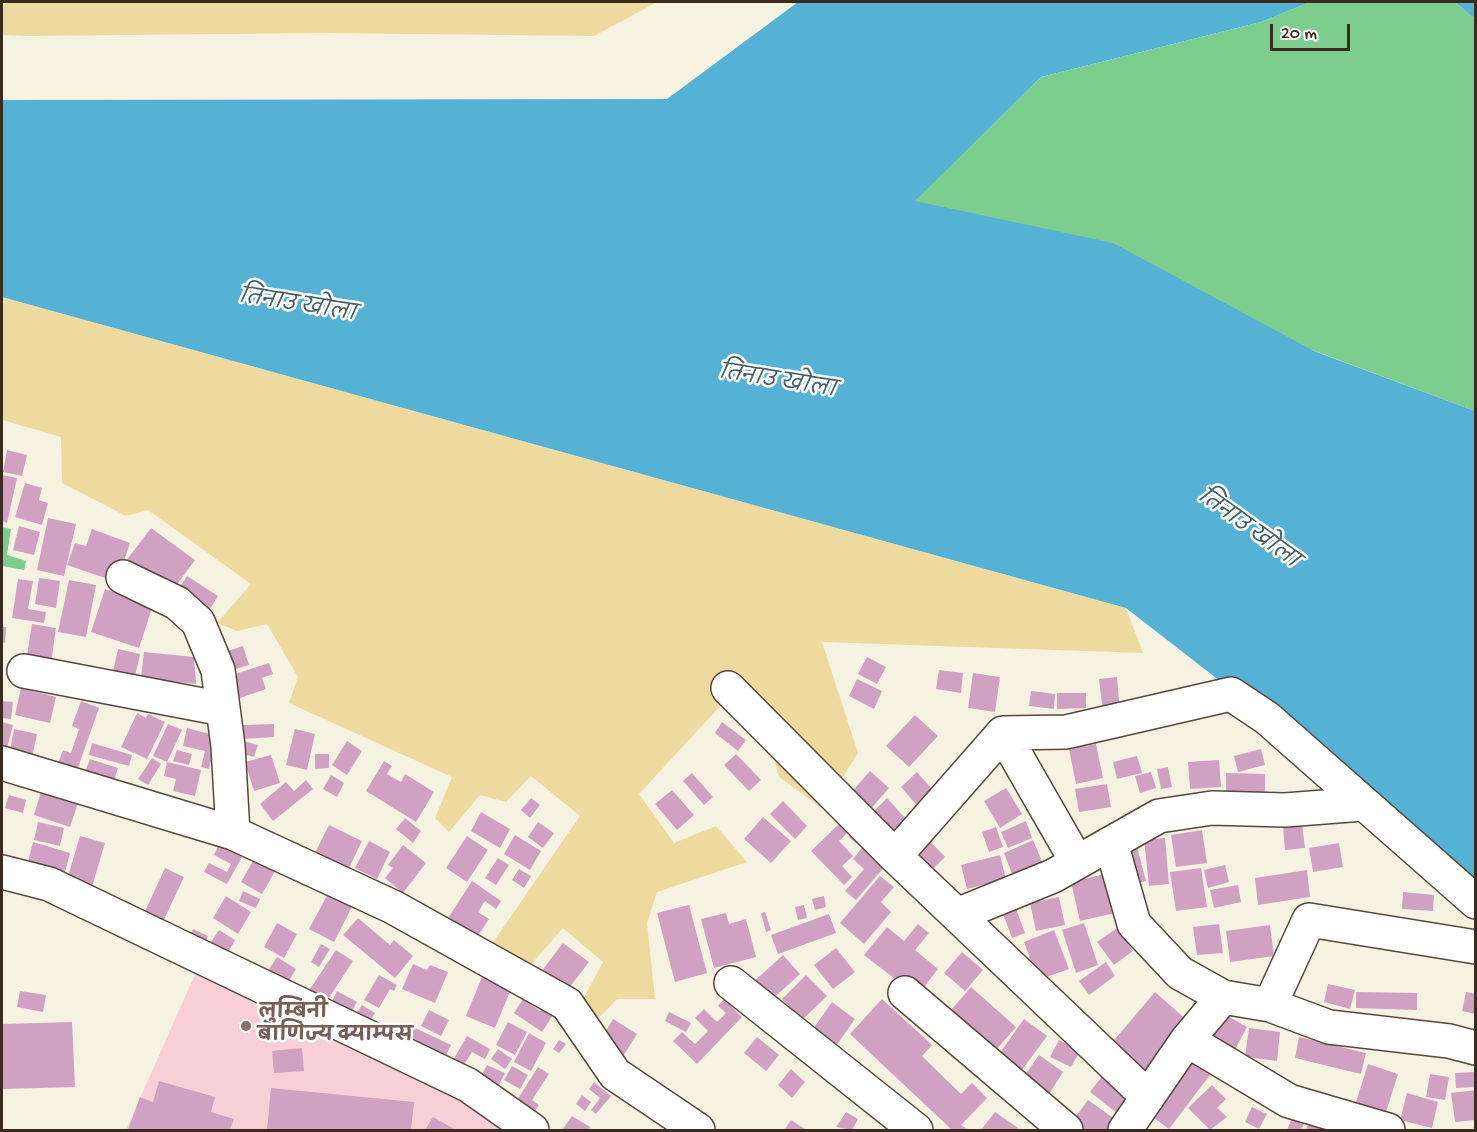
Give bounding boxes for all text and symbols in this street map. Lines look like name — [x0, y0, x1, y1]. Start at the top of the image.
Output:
scale bar — [1273, 12, 1352, 50]
text: 20 m — [1281, 24, 1317, 45]
water label: तिनाउ खोला — [237, 285, 357, 329]
water label: तिनाउ खोला — [717, 361, 837, 405]
water label: तिनाउ खोला — [1192, 485, 1302, 575]
place label: लुम्बिनी बाणिज्य क्याम्पस — [258, 1002, 412, 1049]
marker: लुम्बिनी बाणिज्य क्याम्पस — [239, 1019, 253, 1033]

